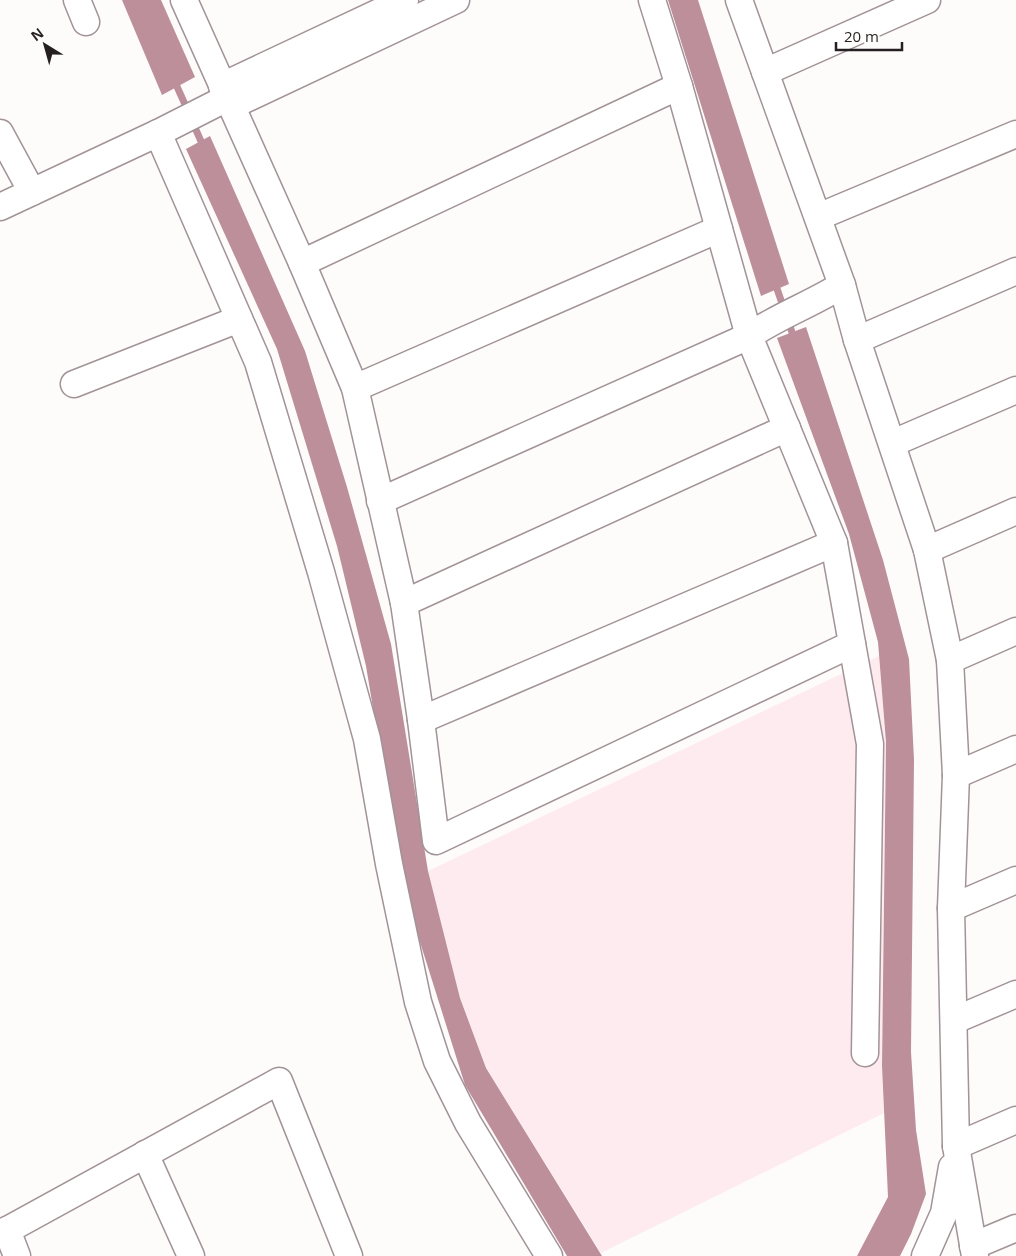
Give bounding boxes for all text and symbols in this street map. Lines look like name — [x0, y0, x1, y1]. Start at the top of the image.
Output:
north arrow — [20, 20, 70, 70]
scale bar — [836, 20, 902, 52]
text: N — [27, 23, 47, 45]
text: 20 m — [844, 26, 879, 46]

